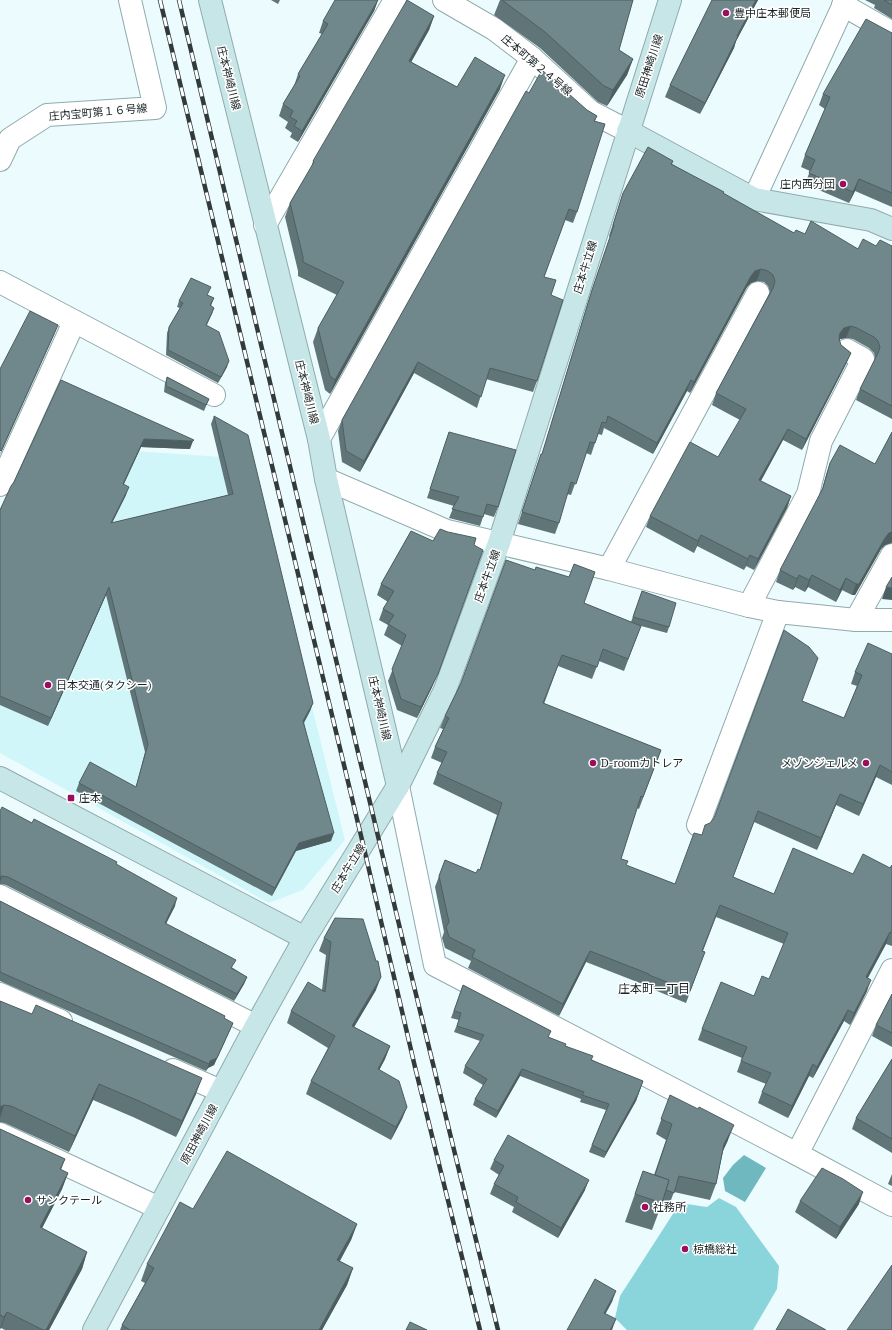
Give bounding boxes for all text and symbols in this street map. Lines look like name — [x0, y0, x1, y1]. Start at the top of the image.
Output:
place label: 豊中庄本郵便局 — [734, 6, 811, 20]
marker: 豊中庄本郵便局 — [721, 8, 731, 18]
street label: 庄本町第２４号線 — [499, 31, 575, 99]
street label: 原田神崎川線 — [632, 32, 666, 100]
street label: 庄本神崎川線 — [214, 44, 244, 112]
street label: 庄内宝町第１６号線 — [48, 101, 148, 123]
place label: 庄内西分団 — [780, 177, 835, 191]
marker: 庄内西分団 — [838, 179, 848, 189]
street label: 庄本牛立線 — [570, 239, 600, 295]
street label: 庄本神崎川線 — [292, 358, 322, 426]
street label: 庄本牛立線 — [471, 548, 503, 604]
street label: 庄本神崎川線 — [366, 674, 394, 742]
place label: 日本交通(タクシー) — [56, 678, 152, 692]
marker: 日本交通(タクシー) — [43, 680, 53, 690]
place label: D-roomカトレア — [601, 756, 683, 770]
place label: メゾンジェルメ — [781, 756, 858, 770]
marker: D-roomカトレア — [588, 758, 598, 768]
marker: メゾンジェルメ — [861, 758, 871, 768]
place label: 庄本 — [79, 791, 101, 805]
marker: 庄本 — [66, 793, 76, 803]
street label: 庄本牛立線 — [328, 841, 368, 895]
district label: 庄本町一丁目 — [618, 981, 690, 996]
street label: 原田神崎川線 — [177, 1102, 221, 1166]
place label: サンクテール — [36, 1193, 102, 1207]
marker: サンクテール — [23, 1195, 33, 1205]
place label: 社務所 — [653, 1200, 687, 1214]
marker: 社務所 — [640, 1202, 650, 1212]
place label: 椋橋総社 — [693, 1242, 737, 1256]
marker: 椋橋総社 — [680, 1244, 690, 1254]

